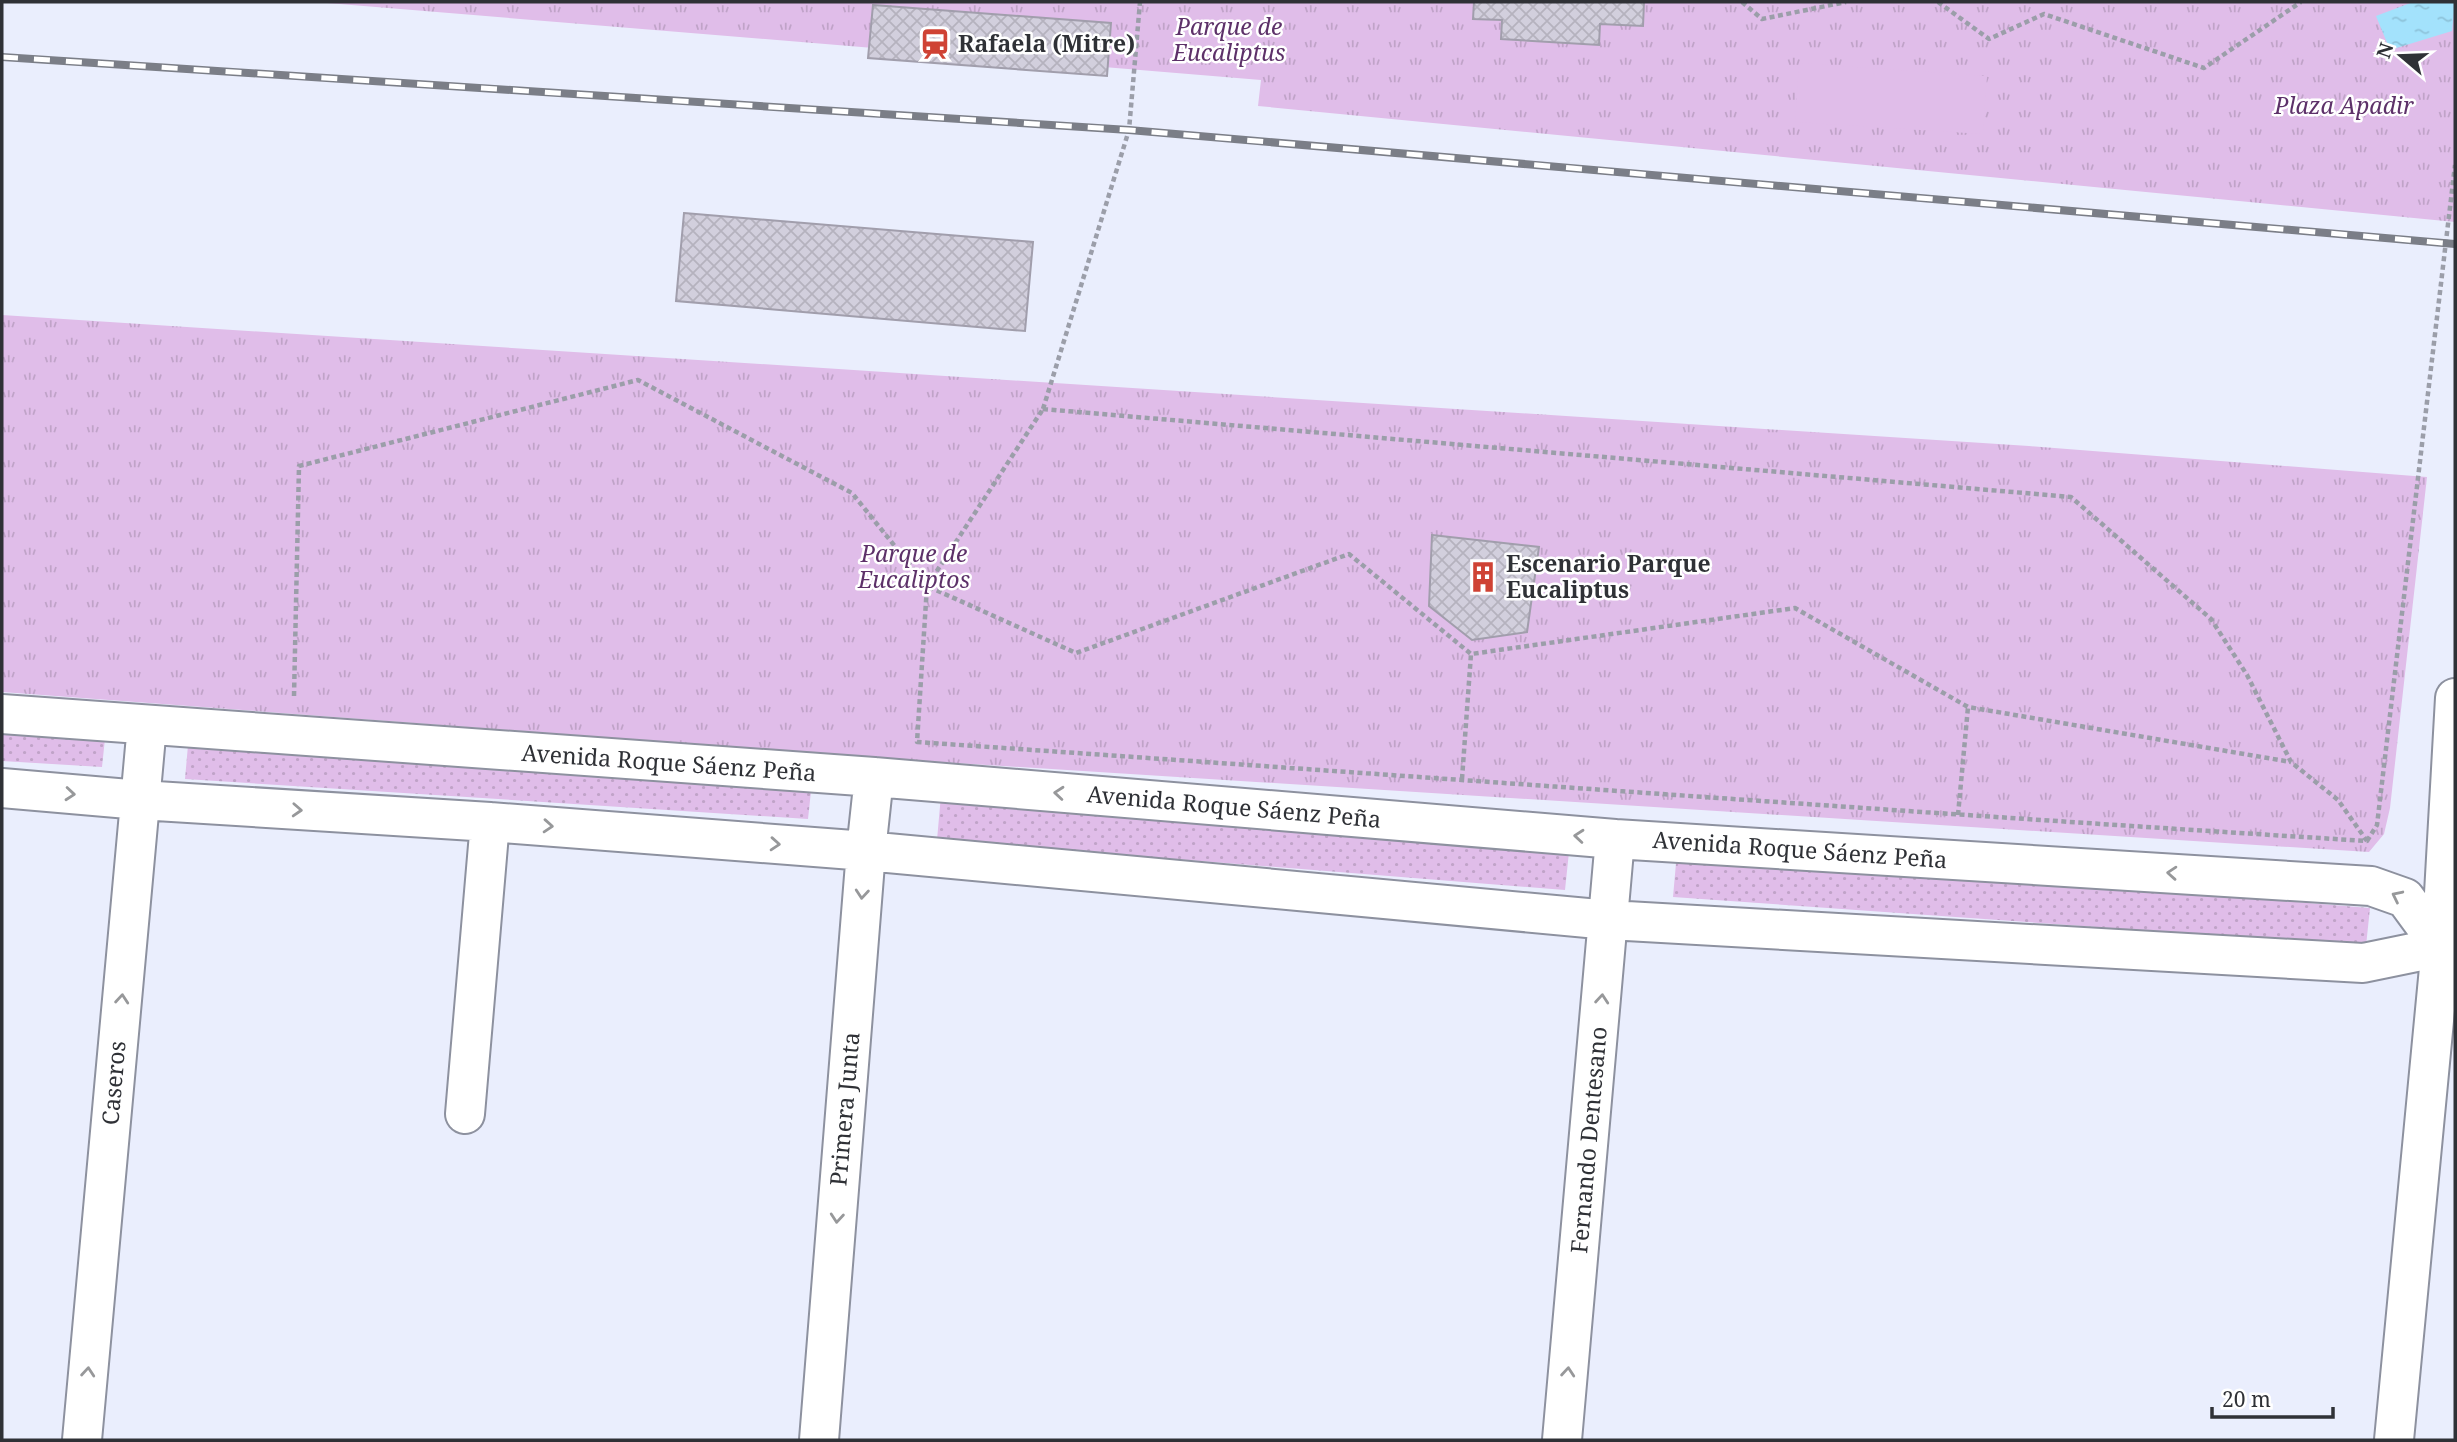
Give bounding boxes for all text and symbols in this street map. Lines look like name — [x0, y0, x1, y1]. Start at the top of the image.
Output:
park label: Parque de Eucaliptus — [1172, 10, 1286, 68]
north arrow — [2366, 21, 2436, 91]
station icon: Rafaela (Mitre) — [918, 27, 952, 61]
place label: Rafaela (Mitre) — [958, 27, 1135, 59]
text: N — [2370, 39, 2400, 62]
park label: Plaza Apadir — [2273, 89, 2414, 121]
park label: Parque de Eucaliptos — [857, 537, 970, 595]
place label: Escenario Parque Eucaliptus — [1506, 547, 1711, 605]
building icon: Escenario Parque Eucaliptus — [1466, 560, 1500, 594]
street label: Avenida Roque Sáenz Peña — [521, 736, 818, 788]
street label: Avenida Roque Sáenz Peña — [1086, 777, 1383, 835]
one-way arrow — [65, 786, 76, 801]
one-way arrow — [1053, 786, 1064, 801]
one-way arrow — [291, 802, 302, 817]
one-way arrow — [543, 818, 554, 833]
street label: Avenida Roque Sáenz Peña — [1652, 823, 1949, 875]
one-way arrow — [1573, 829, 1584, 844]
one-way arrow — [770, 836, 781, 851]
one-way arrow — [2167, 866, 2178, 881]
one-way arrow — [855, 889, 870, 900]
one-way arrow — [2392, 891, 2404, 905]
one-way arrow — [114, 994, 129, 1005]
one-way arrow — [1594, 994, 1609, 1005]
street label: Fernando Dentesano — [1562, 1025, 1614, 1255]
street label: Primera Junta — [821, 1031, 867, 1187]
street label: Caseros — [93, 1040, 133, 1126]
one-way arrow — [830, 1213, 845, 1224]
one-way arrow — [80, 1366, 95, 1377]
one-way arrow — [1560, 1366, 1575, 1377]
scale bar — [2212, 1376, 2333, 1420]
text: 20 m — [2222, 1385, 2271, 1413]

